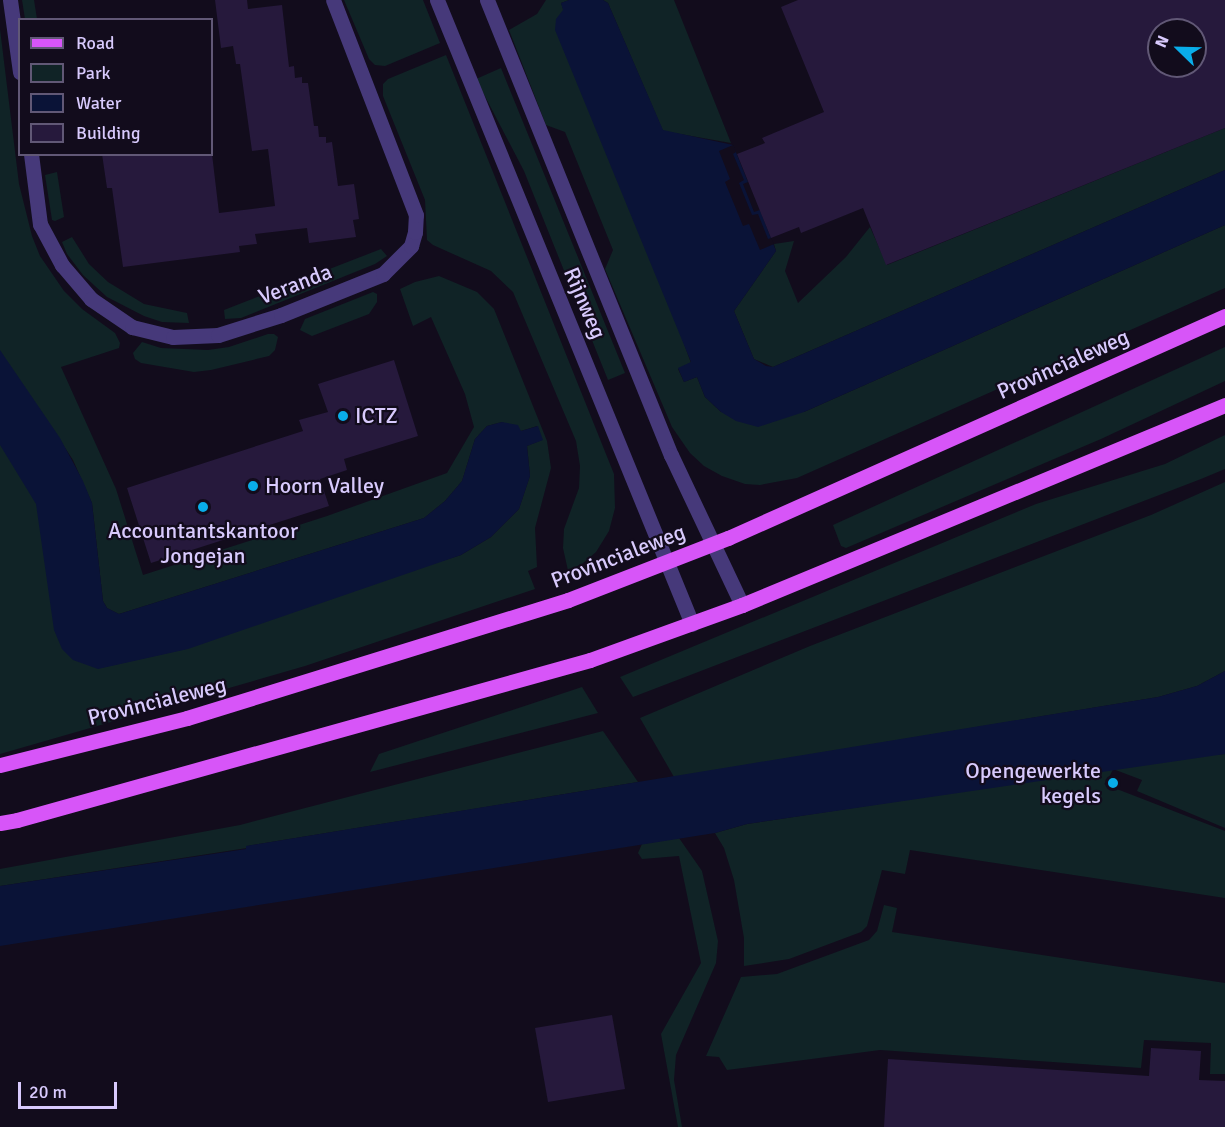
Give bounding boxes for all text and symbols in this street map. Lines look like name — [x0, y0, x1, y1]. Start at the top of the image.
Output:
legend — [18, 18, 213, 156]
north arrow — [1147, 18, 1207, 78]
text: Road — [76, 32, 115, 54]
text: N — [1151, 33, 1174, 51]
text: Park — [76, 62, 111, 84]
text: Water — [76, 92, 121, 114]
text: Building — [76, 122, 140, 144]
street label: Veranda — [255, 258, 335, 310]
street label: Rijnweg — [558, 263, 612, 343]
street label: Provincialeweg — [993, 323, 1133, 405]
place label: ICTZ — [355, 403, 398, 429]
marker: ICTZ — [336, 409, 350, 423]
place label: Hoorn Valley — [265, 473, 384, 499]
marker: Hoorn Valley — [246, 479, 260, 493]
marker: Accountantskantoor Jongejan — [196, 500, 210, 514]
place label: Accountantskantoor Jongejan — [108, 517, 298, 568]
street label: Provincialeweg — [547, 518, 689, 594]
street label: Provincialeweg — [85, 671, 229, 731]
place label: Opengewerkte kegels — [965, 757, 1101, 808]
marker: Opengewerkte kegels — [1106, 776, 1120, 790]
scale bar — [21, 1070, 120, 1108]
text: 20 m — [29, 1081, 67, 1103]

